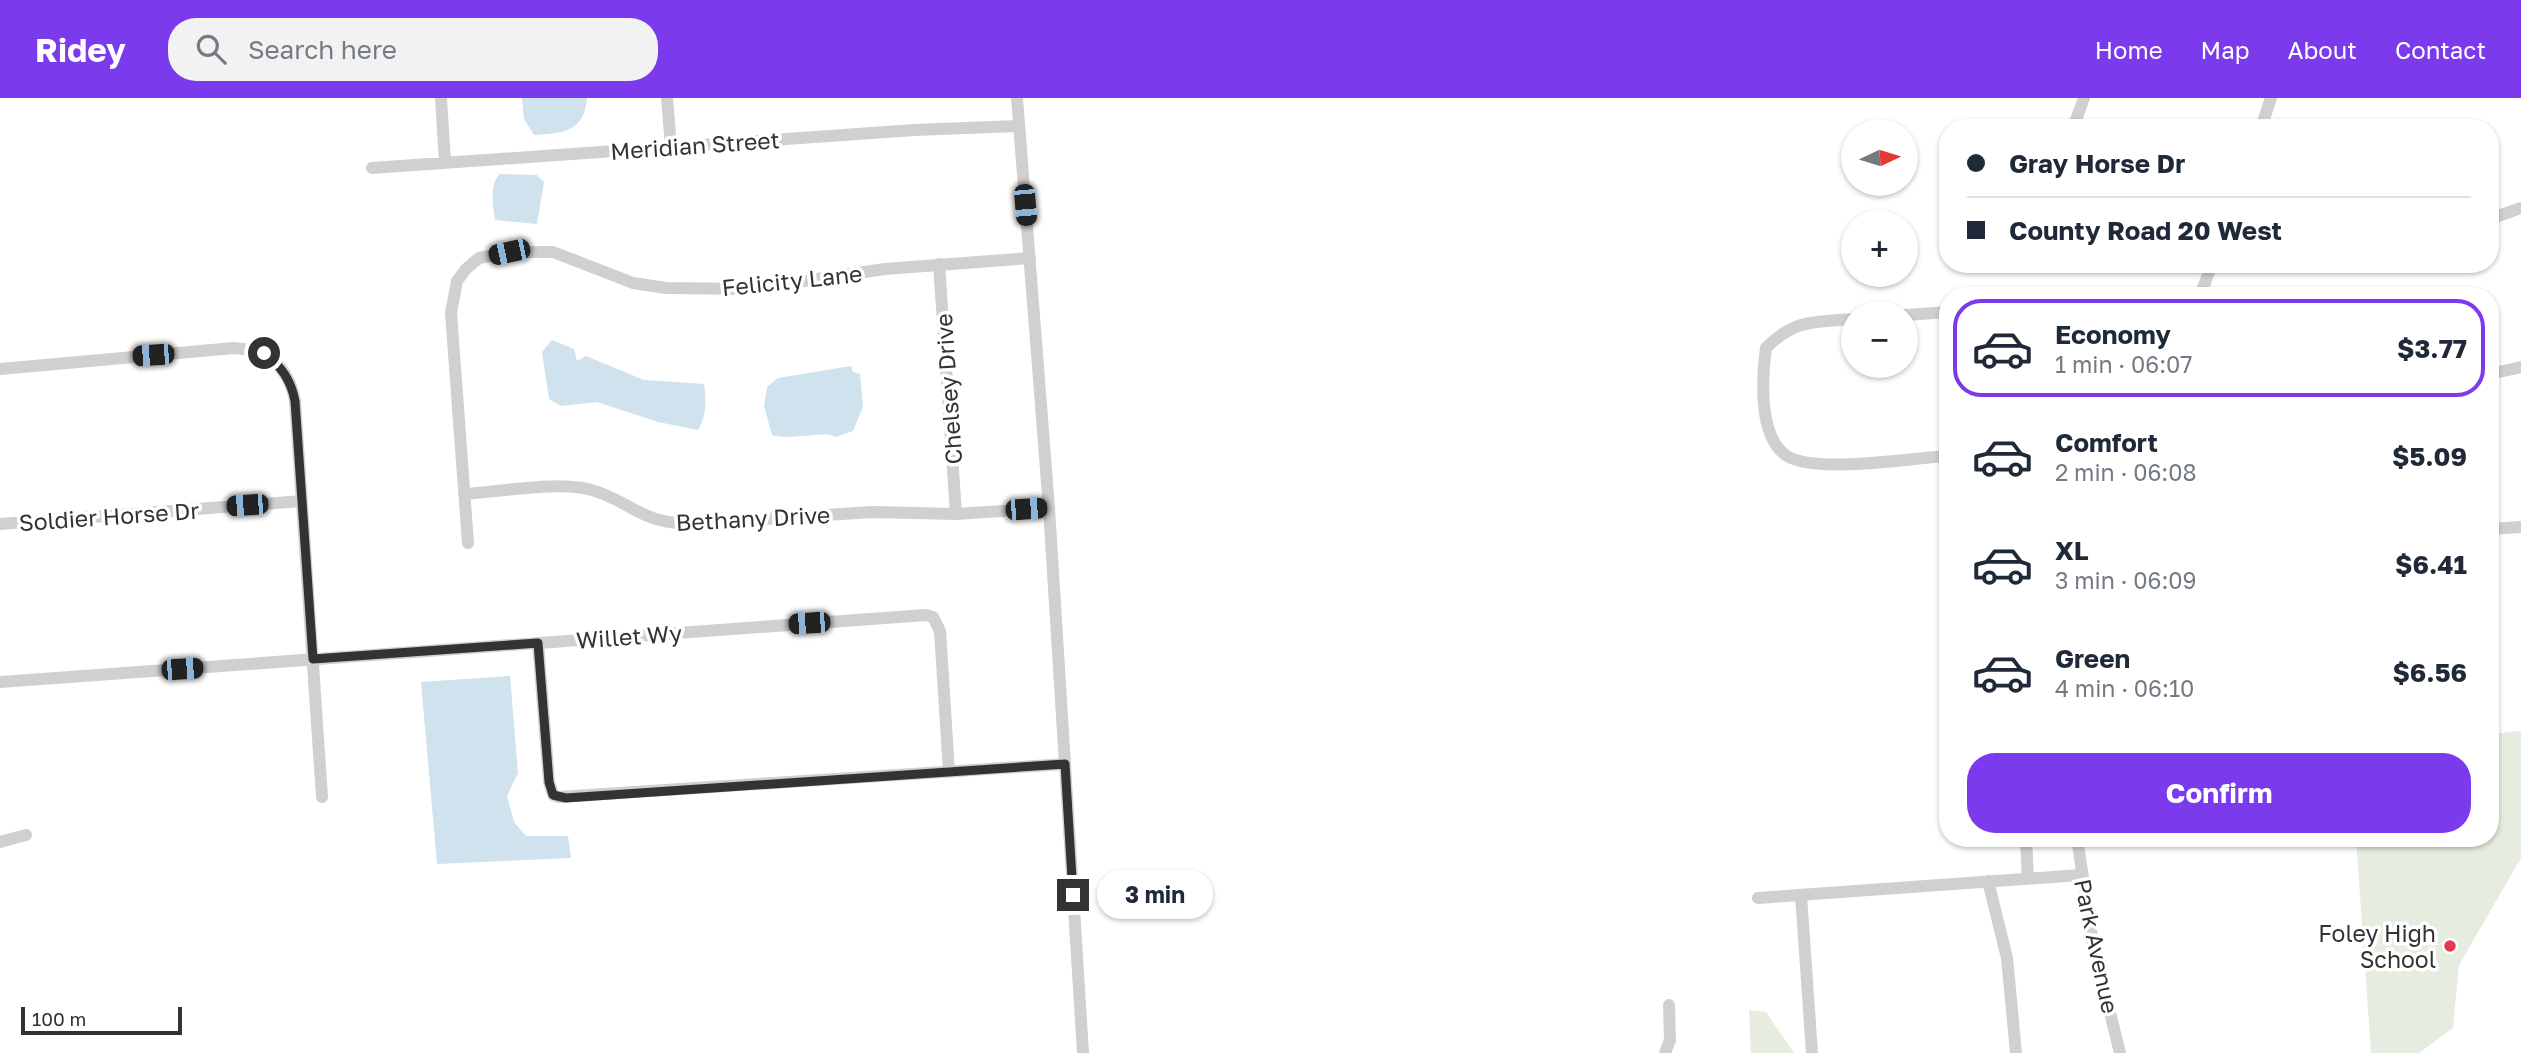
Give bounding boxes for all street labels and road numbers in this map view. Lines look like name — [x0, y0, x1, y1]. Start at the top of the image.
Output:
street label: Meridian Street — [609, 125, 781, 165]
street label: Felicity Lane — [720, 259, 864, 301]
street label: Chelsey Drive — [929, 313, 967, 465]
street label: Soldier Horse Dr — [18, 496, 200, 536]
street label: Bethany Drive — [675, 500, 831, 536]
street label: Willet Wy — [575, 618, 683, 654]
street label: Park Avenue — [2069, 876, 2125, 1016]

